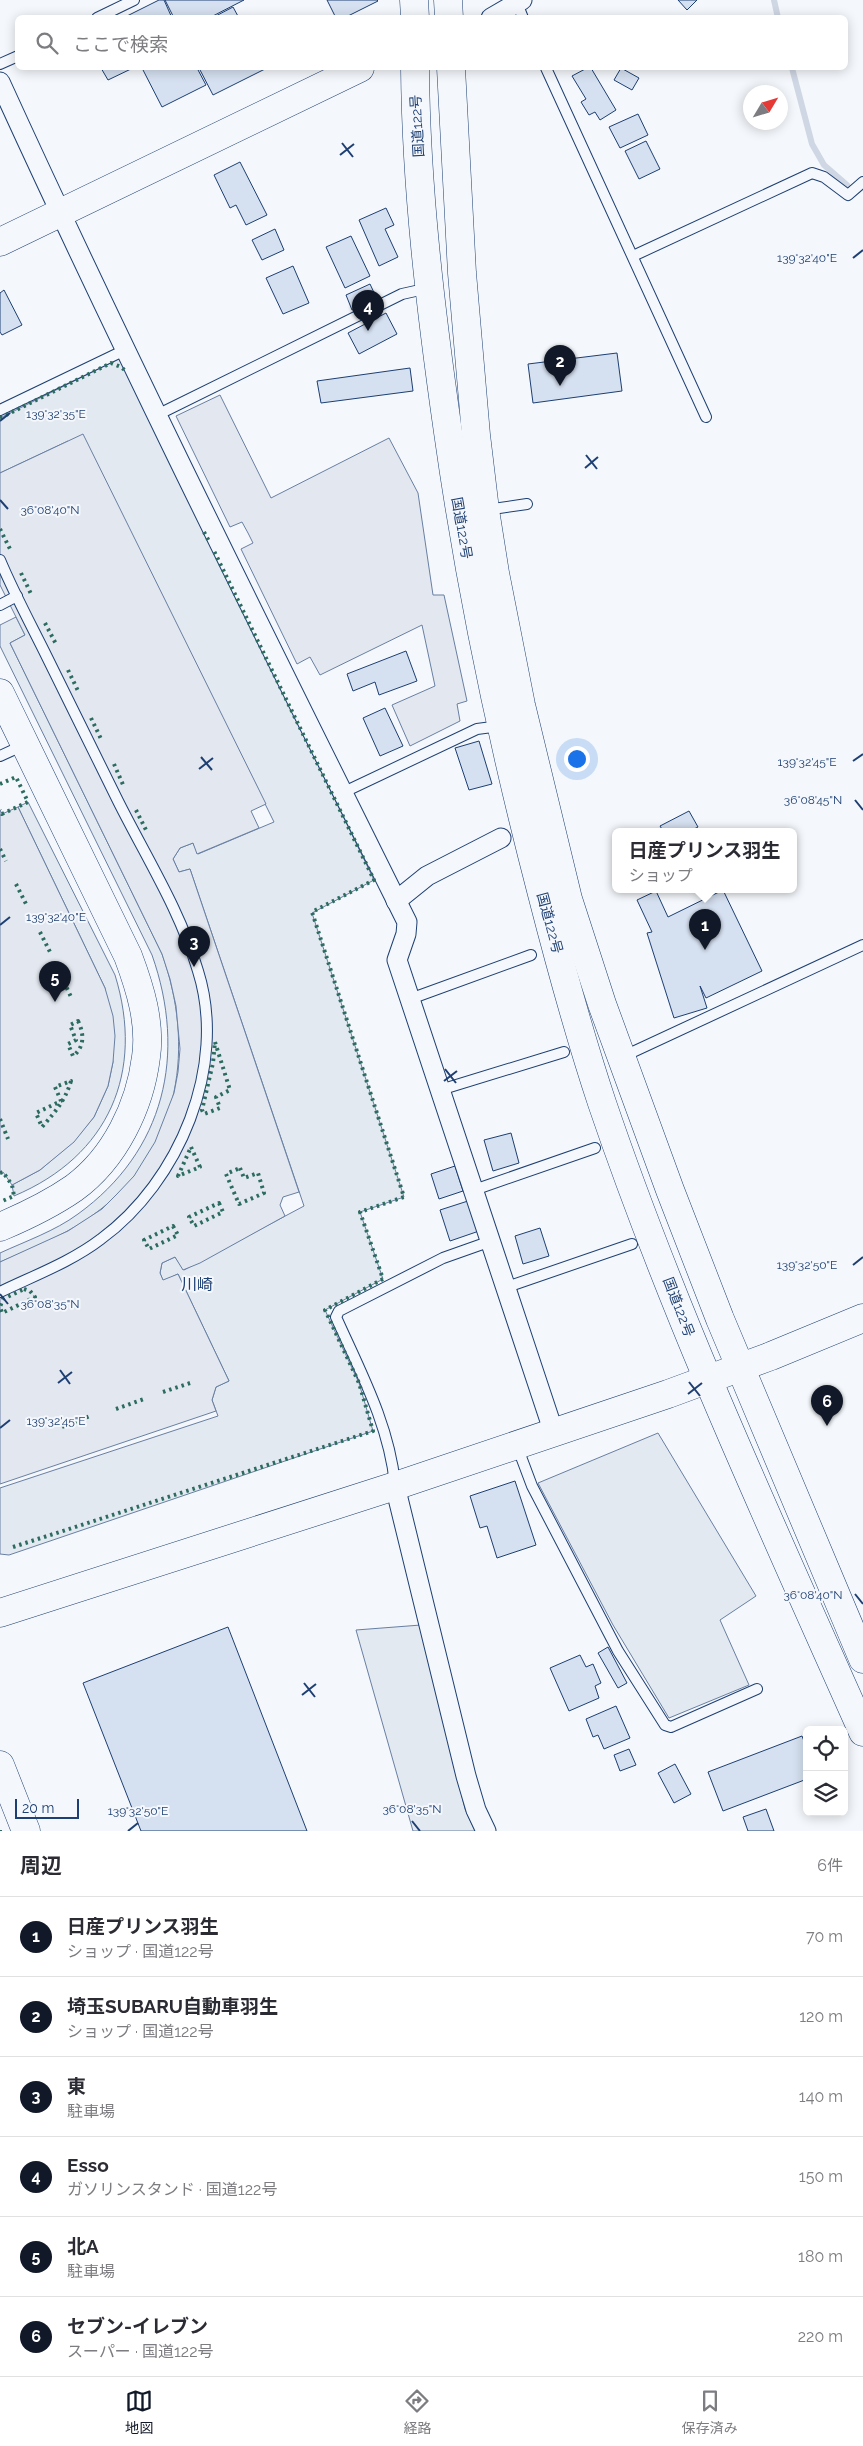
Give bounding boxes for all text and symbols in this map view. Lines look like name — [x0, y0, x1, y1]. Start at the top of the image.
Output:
search box — [15, 15, 848, 70]
icon: search — [33, 29, 61, 57]
text: ここで検索 — [73, 33, 168, 55]
north arrow — [743, 85, 788, 130]
street label: 国道122号 — [407, 94, 427, 158]
text: 139°32'40"E — [777, 251, 837, 265]
pin: 4 — [352, 290, 384, 331]
pin: 2 — [544, 345, 576, 386]
text: 139°32'35"E — [26, 407, 86, 421]
street label: 国道122号 — [449, 496, 475, 560]
text: 36°08'40"N — [20, 503, 80, 517]
your location — [564, 746, 590, 772]
text: 139°32'45"E — [777, 755, 837, 769]
text: 36°08'45"N — [784, 793, 842, 807]
popup — [612, 828, 797, 893]
text: 日産プリンス羽生 — [629, 839, 780, 861]
text: ショップ — [629, 866, 693, 885]
street label: 国道122号 — [534, 891, 566, 955]
pin: 1 — [689, 909, 721, 950]
text: 139°32'40"E — [26, 910, 86, 924]
pin: 3 — [178, 926, 210, 967]
pin: 5 — [39, 961, 71, 1002]
text: 139°32'50"E — [777, 1258, 837, 1272]
district label: 川崎 — [181, 1275, 213, 1294]
street label: 国道122号 — [660, 1275, 698, 1339]
text: 36°08'35"N — [20, 1297, 80, 1311]
pin: 6 — [811, 1385, 843, 1426]
text: 139°32'45"E — [26, 1414, 86, 1428]
text: 36°08'40"N — [783, 1588, 843, 1602]
map controls — [803, 1726, 848, 1816]
button: locate — [803, 1726, 848, 1771]
button: layers — [803, 1771, 848, 1816]
scale bar — [15, 1796, 79, 1819]
text: 20 m — [22, 1800, 54, 1816]
text: 36°08'35"N — [382, 1802, 442, 1816]
text: 139°32'50"E — [108, 1804, 168, 1818]
text: 周辺 — [20, 1853, 62, 1878]
text: 6件 — [817, 1856, 843, 1875]
text: 日産プリンス羽生 — [67, 1915, 219, 1937]
text: 1 — [32, 1927, 40, 1946]
text: 70 m — [806, 1927, 843, 1946]
text: ショップ · 国道122号 — [67, 1942, 214, 1961]
text: 埼玉SUBARU自動車羽生 — [67, 1995, 278, 2017]
text: 2 — [31, 2007, 41, 2026]
text: 120 m — [799, 2007, 843, 2026]
text: ショップ · 国道122号 — [67, 2022, 214, 2041]
text: 東 — [67, 2075, 86, 2097]
text: 3 — [32, 2087, 40, 2106]
text: 140 m — [799, 2087, 843, 2106]
text: 駐車場 — [67, 2102, 115, 2121]
text: Esso — [67, 2154, 109, 2176]
text: 4 — [31, 2167, 41, 2186]
text: 150 m — [799, 2167, 843, 2186]
text: ガソリンスタンド · 国道122号 — [67, 2180, 277, 2199]
text: 北A — [67, 2235, 99, 2257]
text: 5 — [32, 2247, 40, 2266]
text: 180 m — [798, 2247, 843, 2266]
text: 駐車場 — [67, 2262, 115, 2281]
text: セブン-イレブン — [67, 2315, 208, 2337]
text: 6 — [31, 2327, 41, 2346]
text: 220 m — [798, 2327, 843, 2346]
text: スーパー · 国道122号 — [67, 2342, 214, 2361]
tab: 地図 — [125, 2387, 153, 2437]
tab: 経路 — [403, 2387, 431, 2437]
tab: 保存済み — [682, 2387, 738, 2437]

